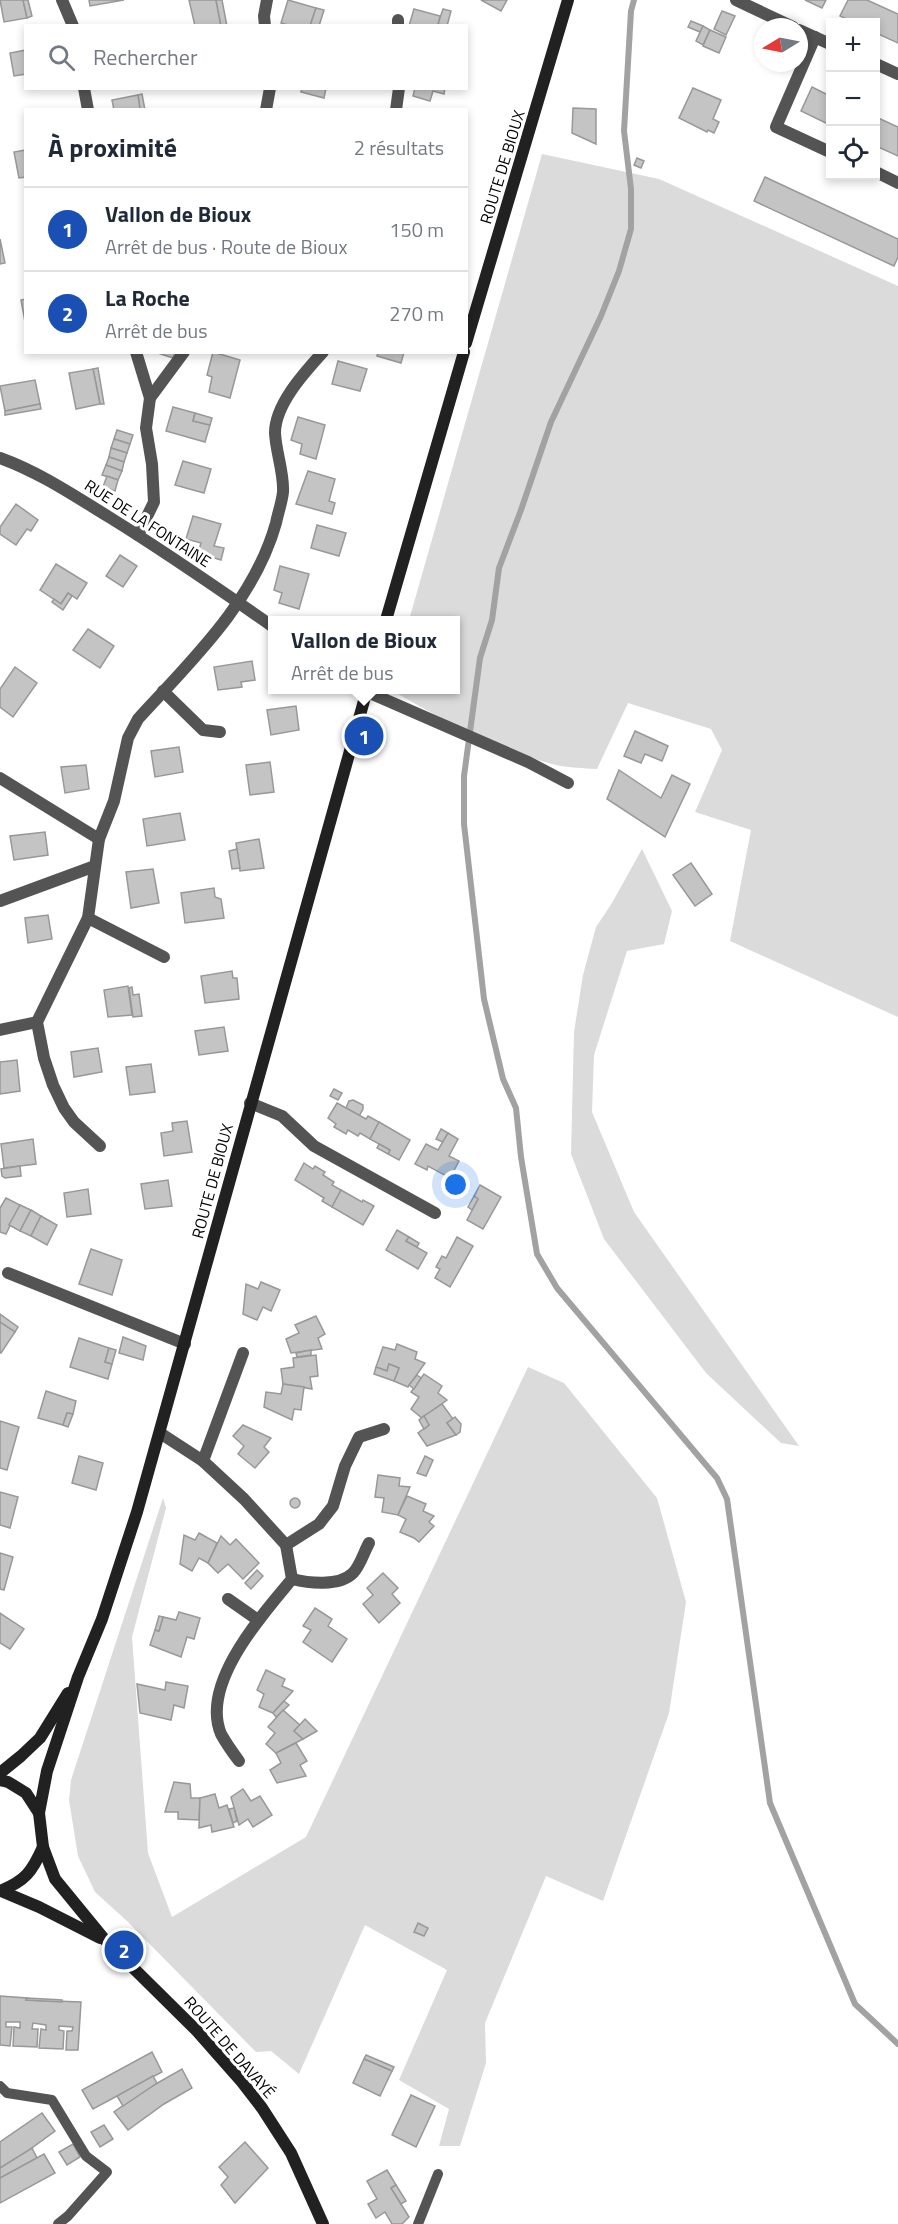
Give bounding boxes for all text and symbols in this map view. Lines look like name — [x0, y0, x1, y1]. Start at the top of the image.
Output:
north arrow — [754, 18, 808, 72]
map controls — [826, 18, 880, 180]
button: + — [826, 18, 880, 72]
search box — [24, 24, 468, 90]
text: Rechercher — [93, 40, 198, 74]
icon: search — [45, 41, 78, 74]
button: − — [826, 72, 880, 126]
street label: ROUTE DE BIOUX — [473, 107, 531, 227]
button: locate — [826, 126, 880, 180]
text: À proximité — [48, 128, 177, 167]
text: 2 résultats — [354, 132, 444, 163]
text: Vallon de Bioux — [105, 197, 251, 231]
text: 1 — [62, 214, 73, 245]
text: 150 m — [389, 214, 444, 245]
text: Arrêt de bus · Route de Bioux — [105, 231, 348, 262]
text: La Roche — [105, 281, 190, 315]
text: 2 — [62, 298, 73, 329]
text: 270 m — [389, 298, 444, 329]
text: Arrêt de bus — [105, 315, 208, 346]
street label: RUE DE LA FONTAINE — [80, 473, 216, 573]
popup — [268, 616, 460, 694]
text: Vallon de Bioux — [291, 623, 437, 657]
text: Arrêt de bus — [291, 657, 393, 688]
pin: 1 — [344, 714, 384, 758]
street label: ROUTE DE BIOUX — [185, 1121, 239, 1241]
your location — [441, 1170, 470, 1199]
pin: 2 — [104, 1928, 144, 1972]
street label: ROUTE DE DAVAYÉ — [179, 1991, 281, 2103]

